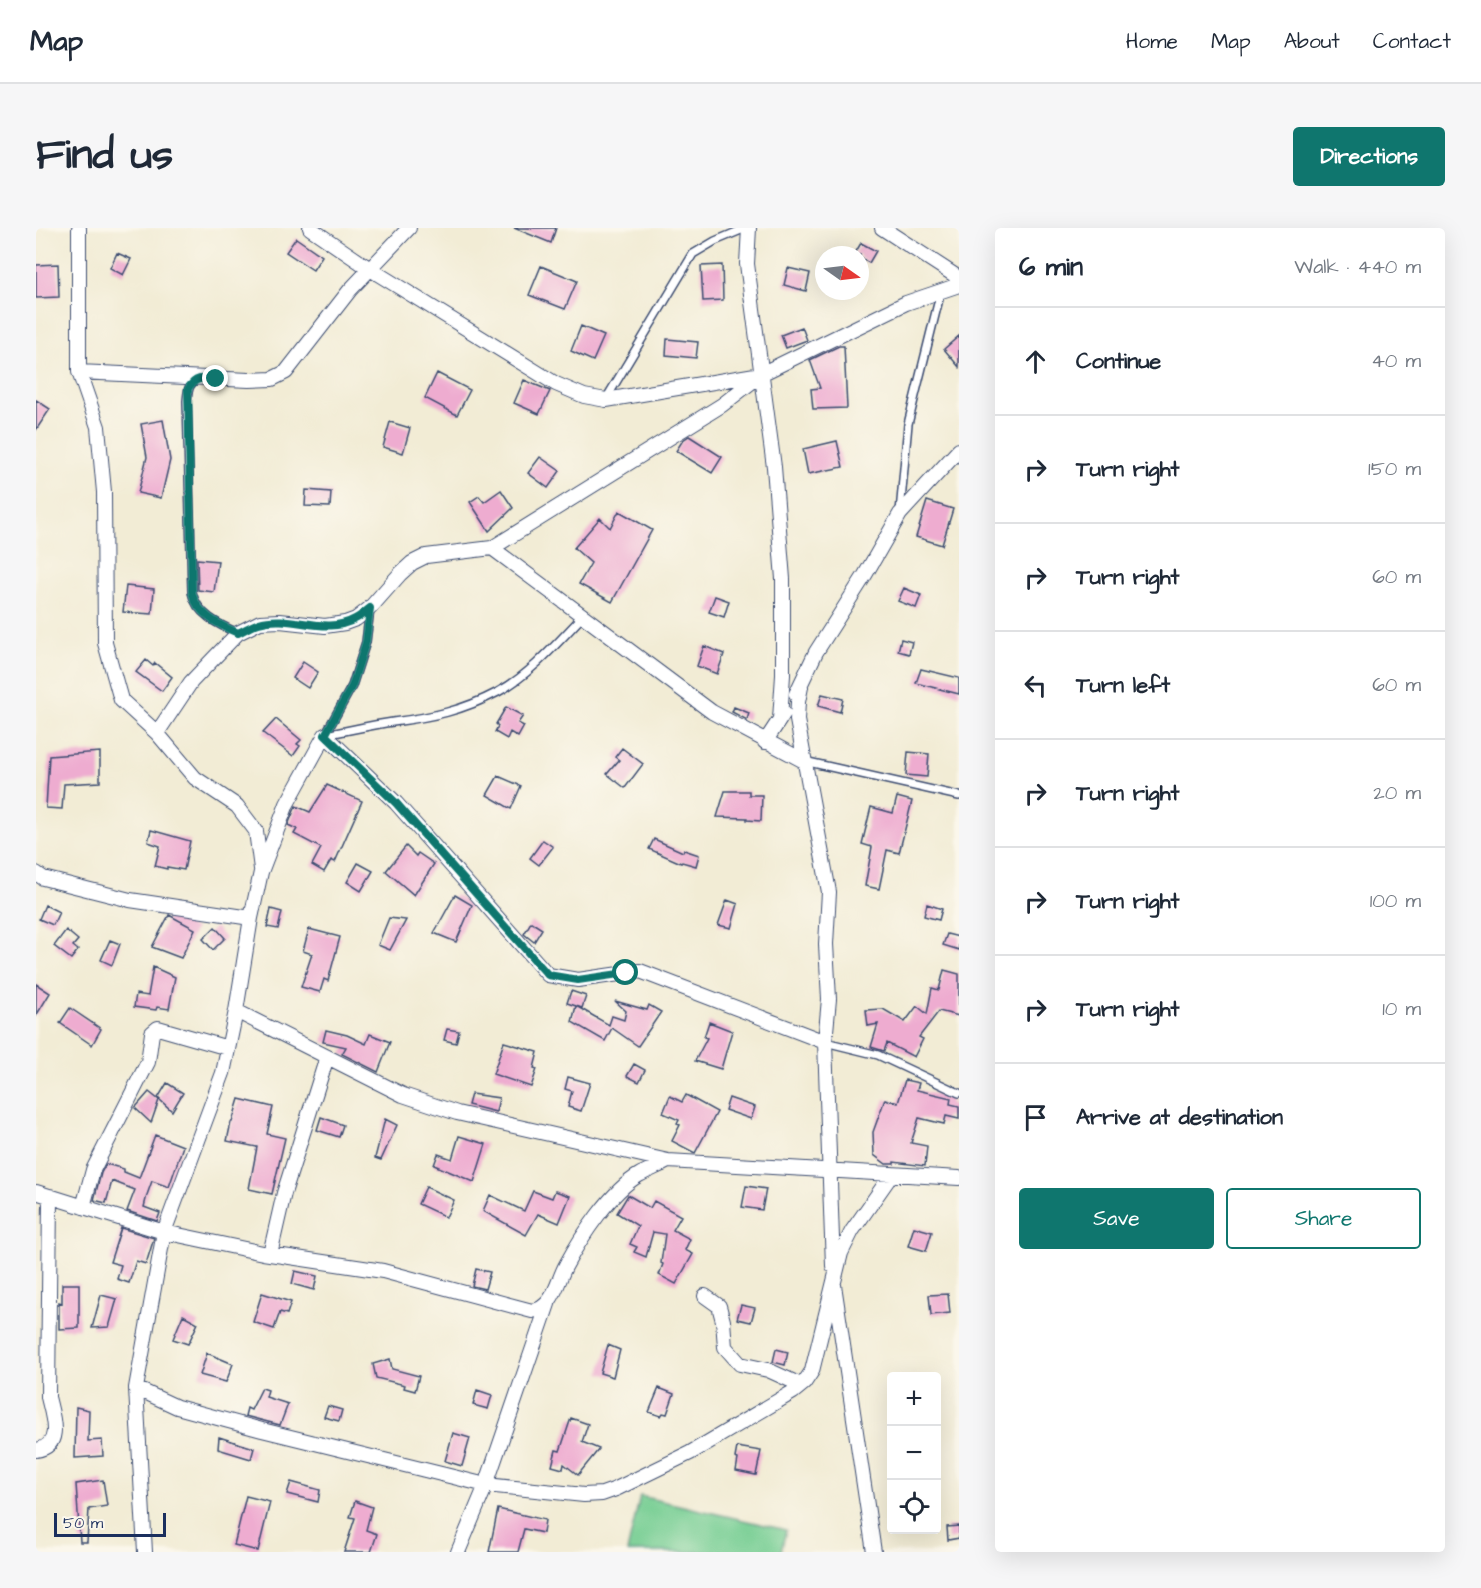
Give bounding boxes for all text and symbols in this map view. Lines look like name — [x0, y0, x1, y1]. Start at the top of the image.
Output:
text: Map — [30, 22, 83, 61]
text: Home — [1126, 27, 1178, 56]
text: Map — [1211, 27, 1251, 56]
text: About — [1284, 27, 1340, 56]
text: Contact — [1373, 27, 1451, 56]
text: Find us — [36, 127, 173, 185]
button: Directions — [1293, 127, 1445, 186]
north arrow — [815, 246, 869, 300]
text: 6 min — [1019, 249, 1083, 285]
text: Walk · 440 m — [1294, 253, 1421, 281]
icon: ahead — [1019, 345, 1052, 378]
text: Continue — [1076, 346, 1161, 377]
text: 40 m — [1371, 347, 1421, 375]
route end — [202, 365, 228, 391]
icon: right — [1019, 453, 1052, 486]
text: Turn right — [1076, 454, 1179, 485]
text: 150 m — [1368, 455, 1421, 483]
icon: right — [1019, 561, 1052, 594]
text: Turn right — [1076, 562, 1179, 593]
text: 60 m — [1372, 563, 1421, 591]
icon: left — [1019, 669, 1052, 702]
text: Turn left — [1076, 670, 1170, 701]
text: 60 m — [1372, 671, 1421, 699]
icon: right — [1019, 777, 1052, 810]
text: Turn right — [1076, 778, 1179, 809]
text: 20 m — [1373, 779, 1421, 807]
icon: right — [1019, 885, 1052, 918]
text: Turn right — [1076, 886, 1179, 917]
text: 100 m — [1370, 887, 1421, 915]
route start — [612, 959, 638, 985]
icon: right — [1019, 993, 1052, 1026]
text: Turn right — [1076, 994, 1179, 1025]
text: 10 m — [1382, 995, 1421, 1023]
icon: arrive — [1019, 1101, 1052, 1134]
text: Arrive at destination — [1076, 1102, 1283, 1133]
button: Save — [1019, 1188, 1214, 1249]
button: Share — [1226, 1188, 1421, 1249]
map controls — [887, 1372, 941, 1534]
button: + — [887, 1372, 941, 1426]
button: − — [887, 1426, 941, 1480]
button: locate — [887, 1480, 941, 1534]
scale bar — [54, 1510, 166, 1538]
text: 50 m — [63, 1512, 103, 1534]

